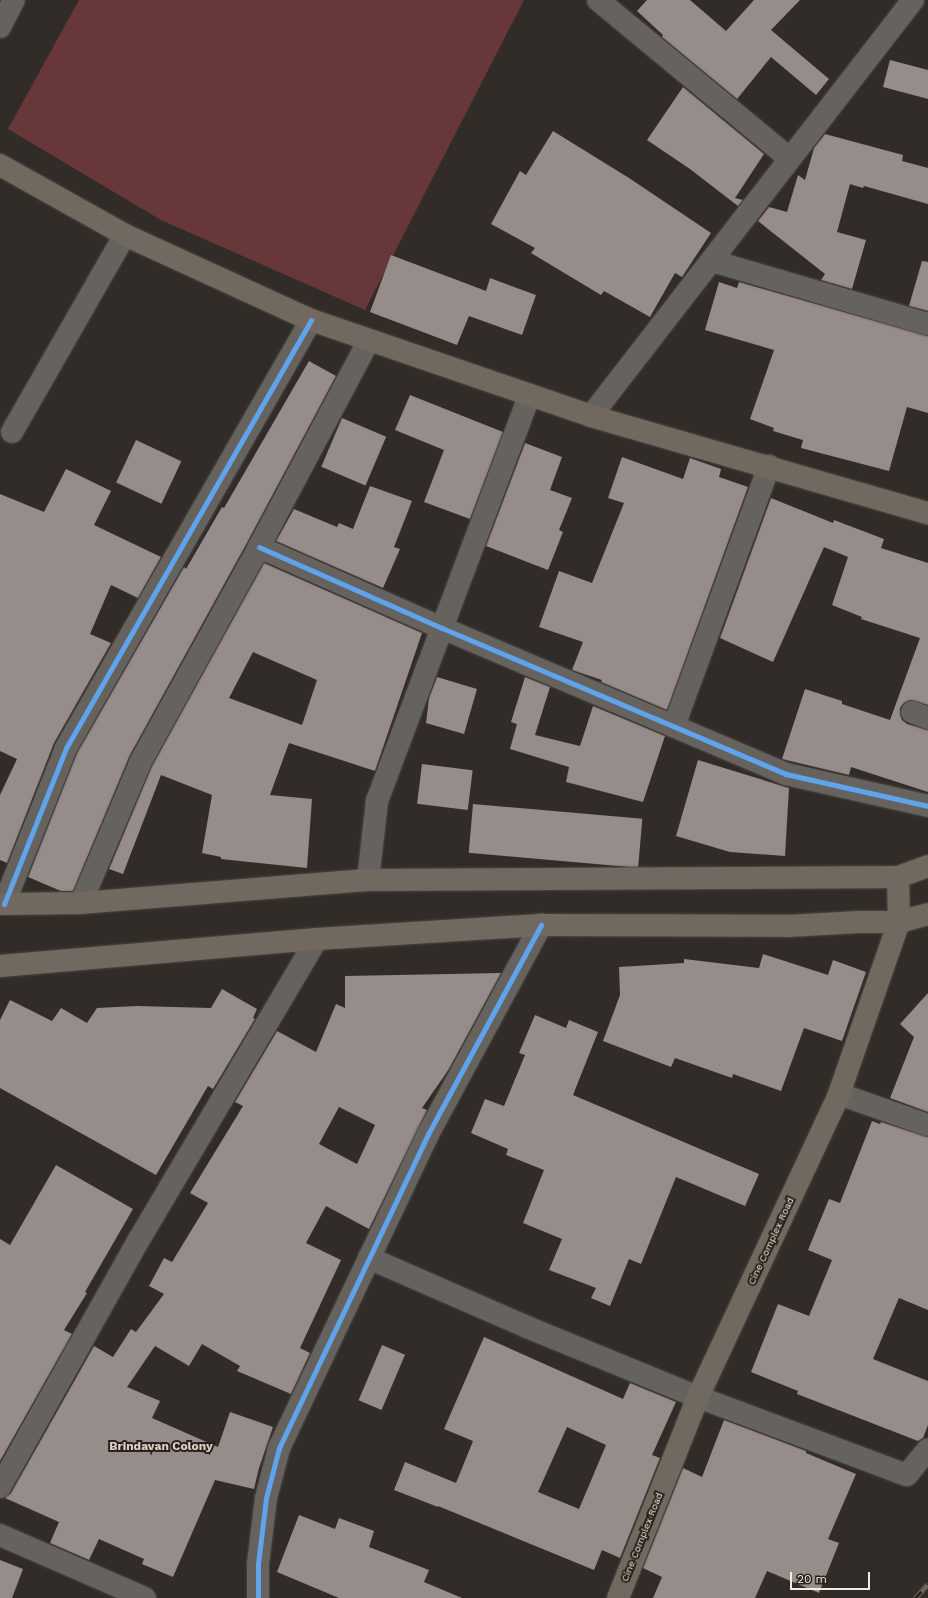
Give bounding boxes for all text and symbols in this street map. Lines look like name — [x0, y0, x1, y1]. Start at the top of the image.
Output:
street label: Cine Complex Road — [745, 1195, 797, 1287]
district label: Brindavan Colony — [109, 1440, 213, 1454]
street label: Cine Complex Road — [619, 1491, 665, 1583]
scale bar — [792, 1564, 872, 1590]
text: 20 m — [797, 1572, 827, 1586]

